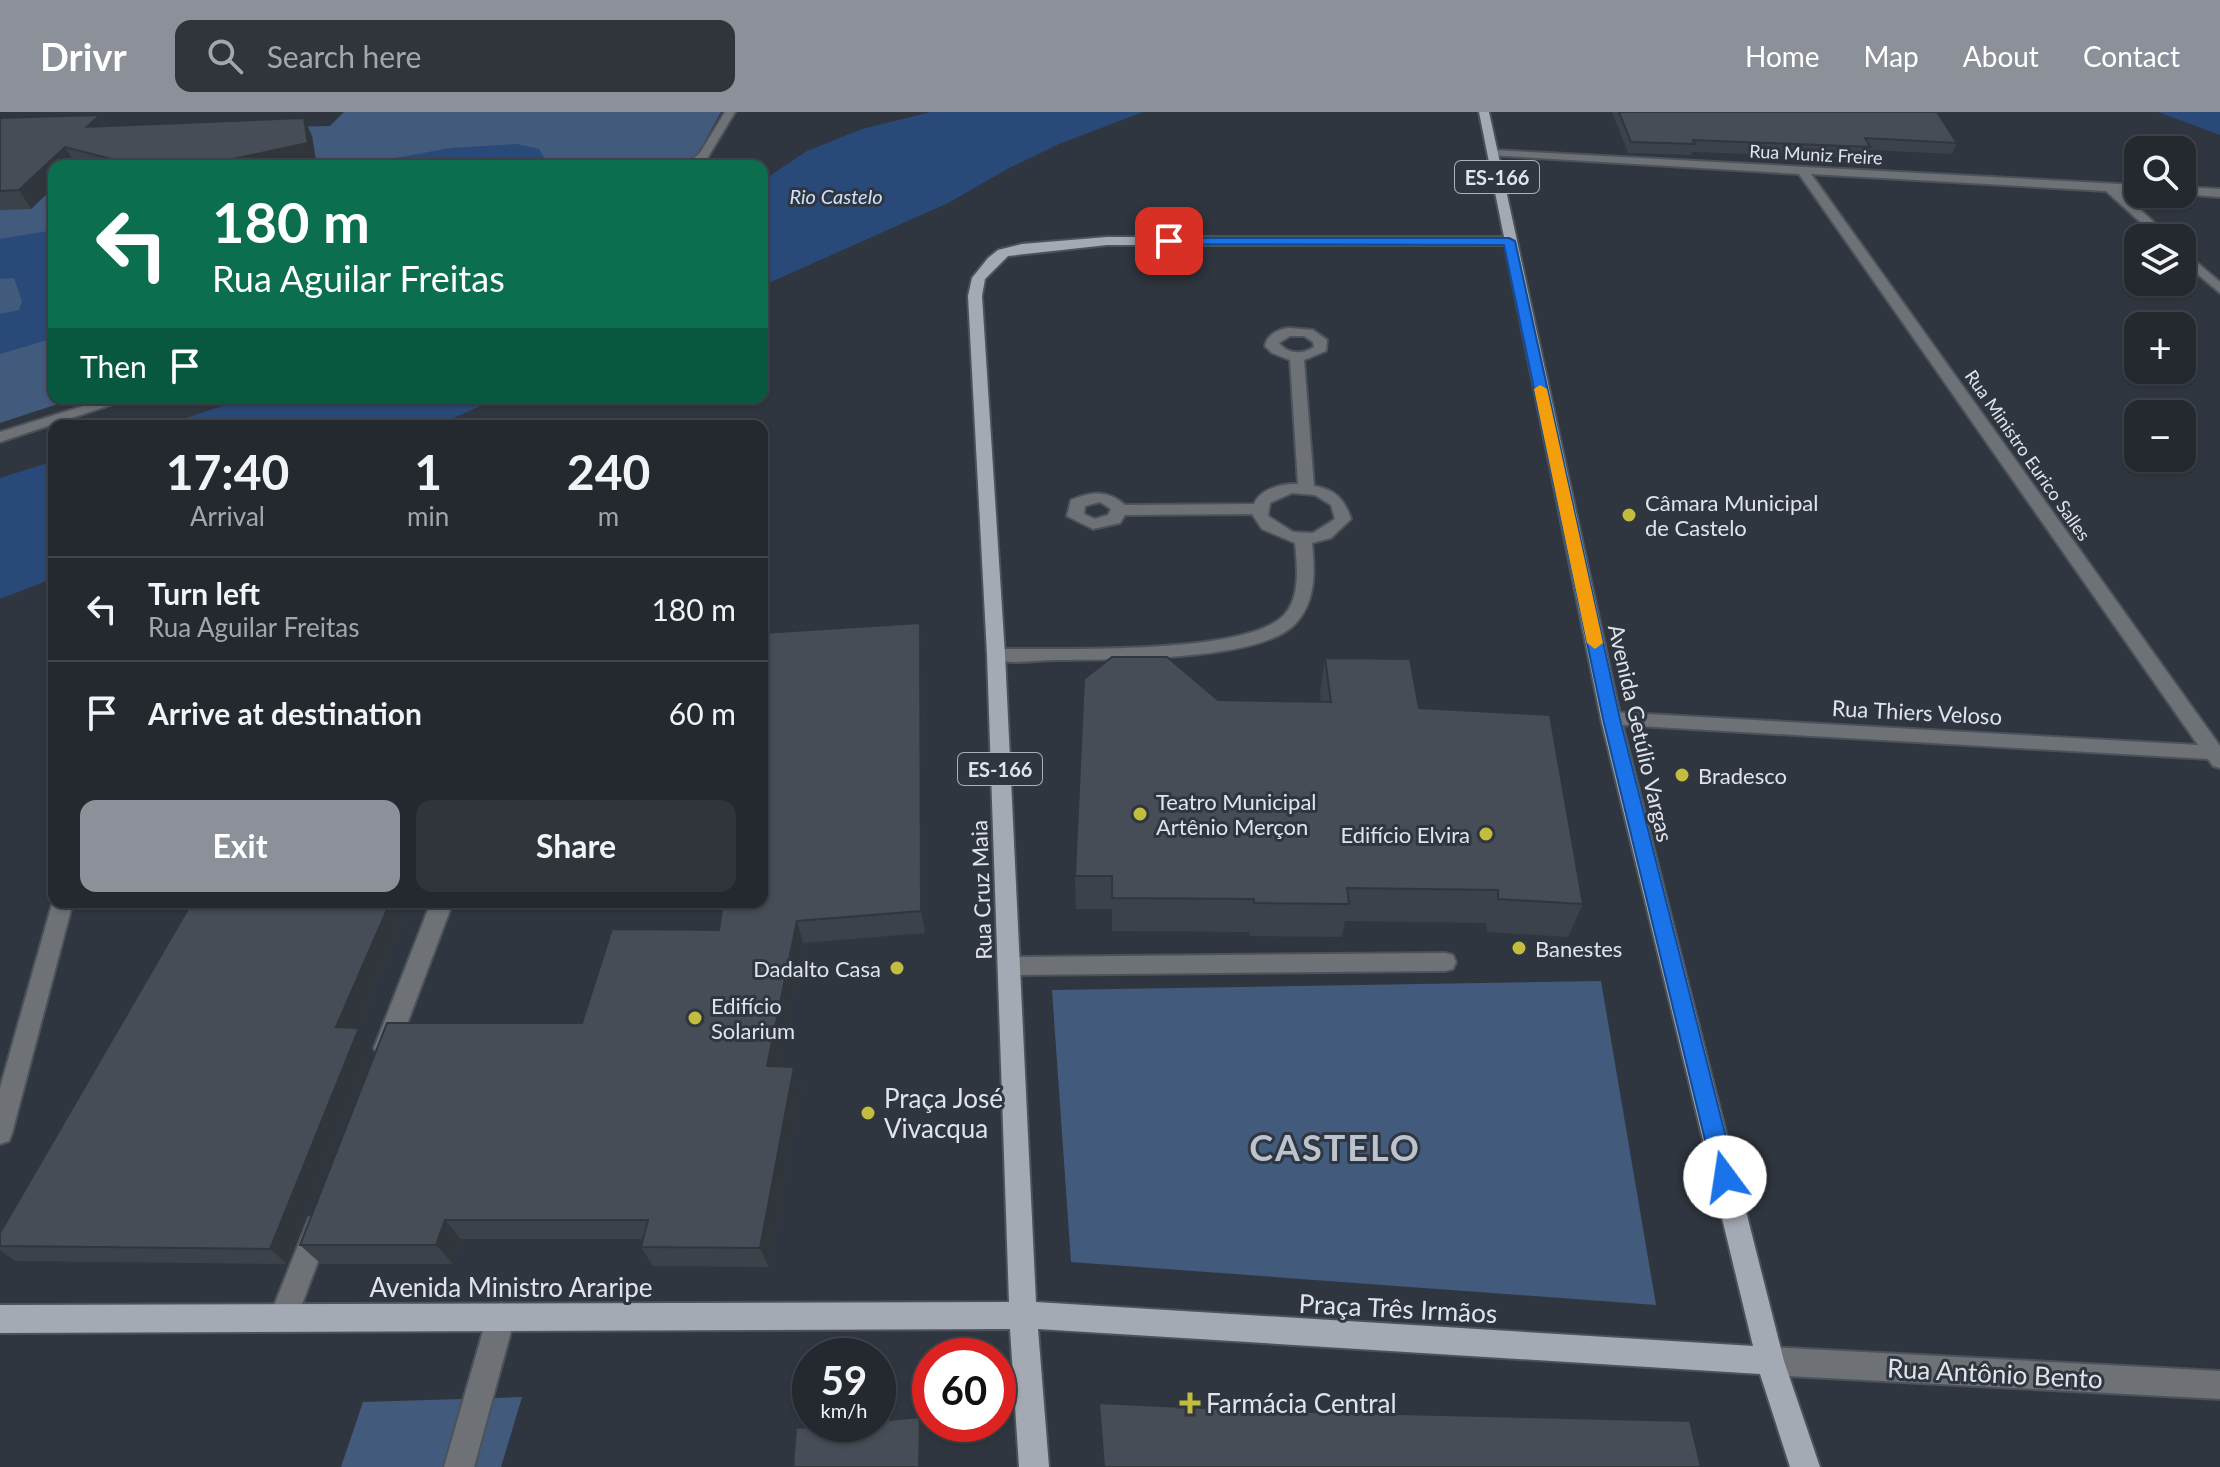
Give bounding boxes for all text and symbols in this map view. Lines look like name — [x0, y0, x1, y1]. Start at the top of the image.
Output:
search box — [175, 20, 735, 92]
text: Drivr — [40, 33, 127, 79]
icon: search — [203, 34, 247, 78]
text: Search here — [267, 38, 421, 74]
text: Home — [1745, 39, 1820, 73]
text: Map — [1864, 39, 1919, 73]
text: About — [1963, 39, 2039, 73]
text: Contact — [2083, 39, 2180, 73]
map controls — [2124, 136, 2196, 472]
button: search — [2124, 136, 2196, 208]
street label: Rua Muniz Freire — [1749, 140, 1883, 168]
road number: ES-166 — [1455, 161, 1539, 193]
water label: Rio Castelo — [789, 184, 883, 208]
text: 180 m — [212, 188, 370, 255]
icon: left — [80, 192, 184, 296]
pin — [1135, 207, 1203, 275]
icon: arrive — [1147, 219, 1191, 263]
button: layers — [2124, 224, 2196, 296]
text: Rua Aguilar Freitas — [212, 256, 505, 300]
button: + — [2124, 312, 2196, 384]
icon: arrive — [163, 344, 207, 388]
text: Then — [80, 348, 147, 384]
street label: Rua Ministro Eurico Salles — [1961, 365, 2096, 545]
button: − — [2124, 400, 2196, 472]
text: 17:40 — [166, 443, 289, 500]
text: 1 — [414, 443, 442, 500]
text: 240 — [567, 443, 650, 500]
place label: Câmara Municipal de Castelo — [1645, 489, 1818, 541]
text: Arrival — [190, 500, 265, 532]
text: min — [407, 500, 449, 532]
text: m — [598, 500, 619, 532]
marker: Câmara Municipal de Castelo — [1620, 506, 1638, 524]
text: Turn left — [148, 575, 260, 611]
icon: left — [80, 587, 124, 631]
text: 180 m — [651, 591, 736, 627]
text: Rua Aguilar Freitas — [148, 611, 359, 643]
street label: Avenida Getúlio Vargas — [1603, 622, 1679, 844]
icon: arrive — [80, 691, 124, 735]
street label: Rua Thiers Veloso — [1831, 694, 2003, 730]
text: Arrive at destination — [148, 695, 422, 731]
text: 60 m — [669, 695, 736, 731]
road number: ES-166 — [958, 753, 1042, 785]
place label: Bradesco — [1698, 762, 1787, 789]
marker: Bradesco — [1673, 766, 1691, 784]
place label: Teatro Municipal Artênio Merçon — [1156, 788, 1317, 840]
button: Exit — [80, 800, 400, 892]
button: Share — [416, 800, 736, 892]
marker: Teatro Municipal Artênio Merçon — [1131, 805, 1149, 823]
street label: Rua Cruz Maia — [965, 820, 997, 960]
place label: Edifício Elvira — [1340, 821, 1470, 848]
marker: Edifício Elvira — [1477, 825, 1495, 843]
place label: Banestes — [1535, 935, 1622, 962]
marker: Banestes — [1510, 939, 1528, 957]
place label: Dadalto Casa — [753, 955, 881, 982]
marker: Dadalto Casa — [888, 959, 906, 977]
place label: Edifício Solarium — [711, 992, 795, 1044]
marker: Edifício Solarium — [686, 1009, 704, 1027]
place label: Praça José Vivacqua — [884, 1082, 1003, 1144]
marker: Praça José Vivacqua — [859, 1104, 877, 1122]
district label: CASTELO — [1249, 1125, 1421, 1169]
position arrow — [1683, 1135, 1767, 1219]
street label: Avenida Ministro Araripe — [370, 1271, 652, 1303]
street label: Praça Três Irmãos — [1298, 1287, 1498, 1329]
speed limit sign: 60 — [912, 1338, 1016, 1442]
street label: Rua Antônio Bento — [1886, 1351, 2104, 1395]
text: 59 — [821, 1356, 867, 1404]
place label: Farmácia Central — [1206, 1387, 1397, 1419]
marker: Farmácia Central — [1181, 1394, 1199, 1412]
text: km/h — [821, 1398, 867, 1422]

